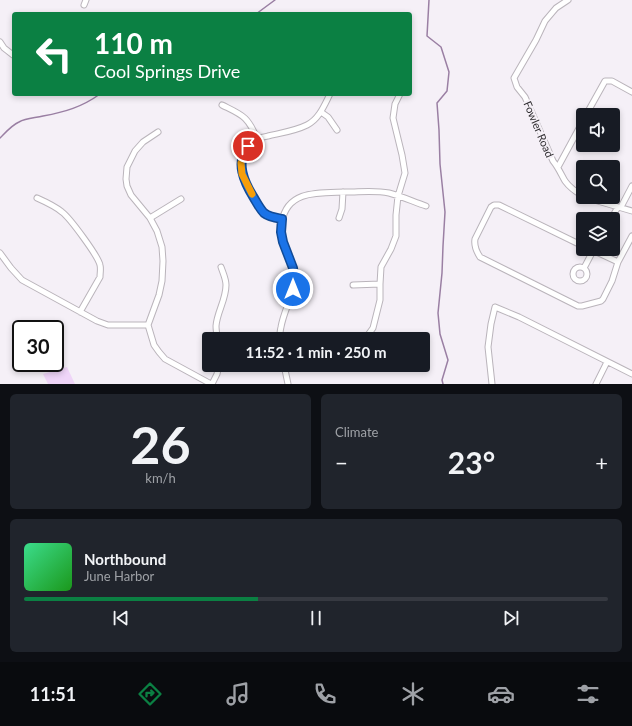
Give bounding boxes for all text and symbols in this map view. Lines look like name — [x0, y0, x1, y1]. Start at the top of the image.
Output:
text: 110 m — [94, 26, 173, 60]
icon: left — [28, 28, 80, 80]
text: Cool Springs Drive — [94, 60, 240, 82]
street label: Fowler Road — [521, 99, 557, 159]
map controls — [576, 108, 620, 256]
button: sound — [576, 108, 620, 152]
pin — [231, 129, 265, 163]
icon: arrive — [237, 135, 259, 157]
button: search — [576, 160, 620, 204]
button: layers — [576, 212, 620, 256]
position arrow — [272, 268, 314, 310]
speed limit sign: 30 — [12, 320, 64, 372]
text: 11:52 · 1 min · 250 m — [246, 343, 386, 361]
text: 26 — [130, 413, 191, 475]
text: Climate — [335, 424, 378, 440]
text: 23° — [448, 444, 495, 480]
text: − — [335, 449, 348, 476]
text: + — [595, 449, 608, 476]
text: km/h — [145, 470, 176, 486]
text: Northbound — [84, 550, 166, 568]
text: June Harbor — [84, 568, 154, 584]
icon: previous — [110, 607, 132, 629]
icon: pause — [305, 607, 327, 629]
icon: next — [500, 607, 522, 629]
icon: directions — [136, 680, 164, 708]
icon: music — [224, 680, 252, 708]
icon: phone — [311, 680, 339, 708]
icon: climate — [399, 680, 427, 708]
icon: car — [487, 680, 515, 708]
icon: filters — [574, 680, 602, 708]
text: 11:51 — [30, 683, 76, 705]

